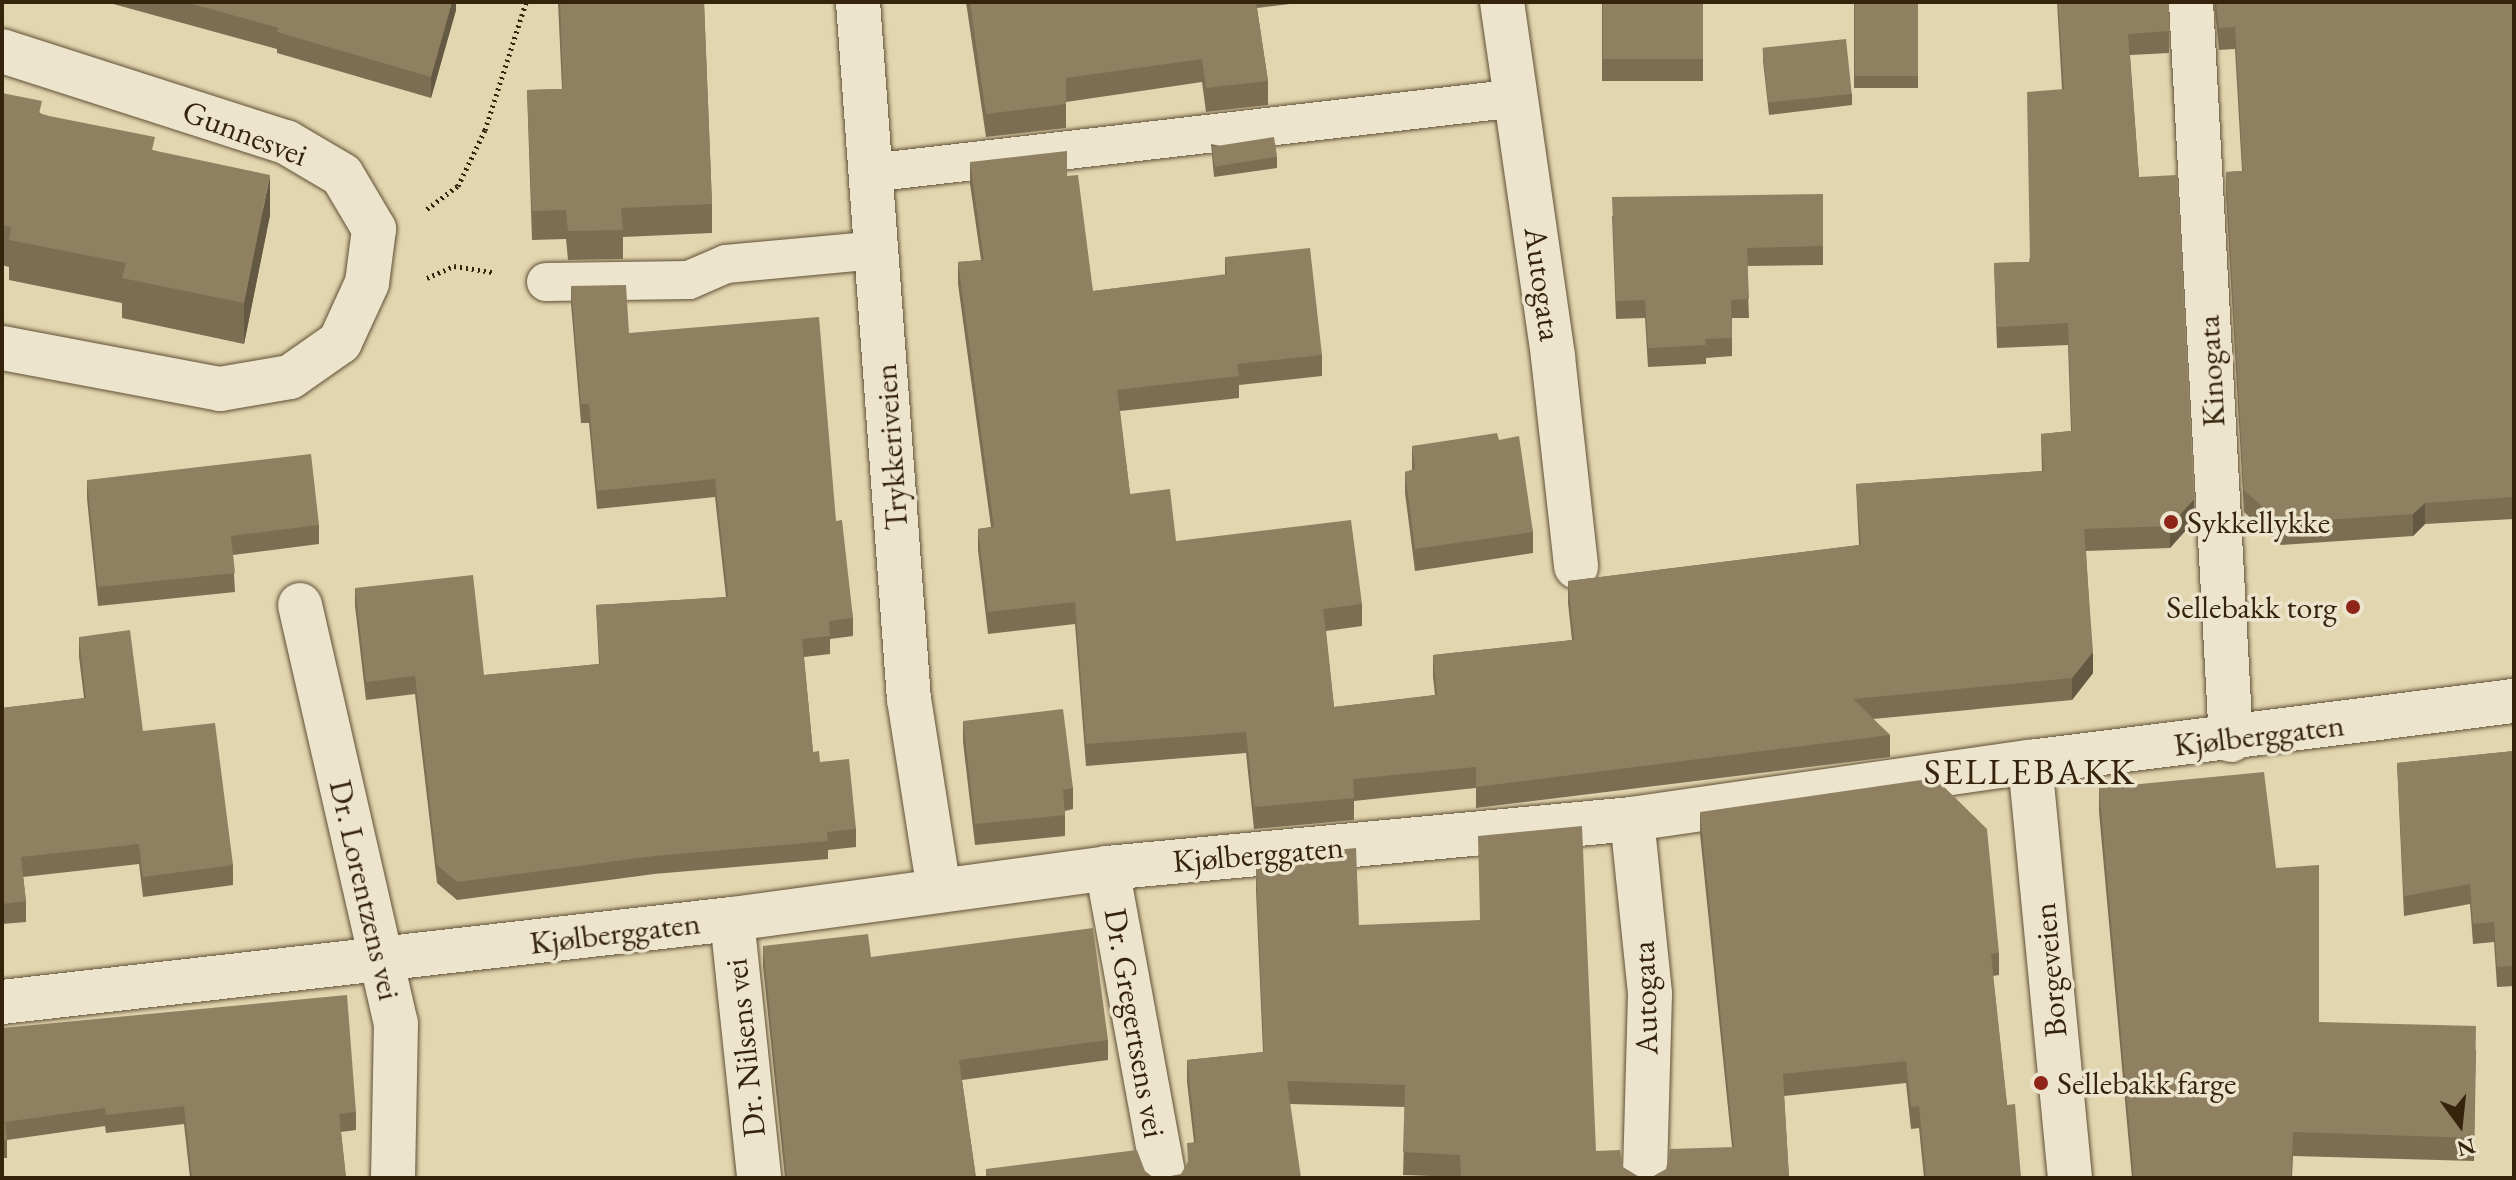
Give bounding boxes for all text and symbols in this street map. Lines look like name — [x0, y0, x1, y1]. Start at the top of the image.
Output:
street label: Gunnesvei — [177, 92, 313, 174]
street label: Autogata — [1516, 225, 1570, 343]
street label: Kinogata — [2189, 314, 2233, 428]
street label: Trykkeriveien — [866, 362, 916, 532]
place label: Sykkellykke — [2187, 503, 2330, 541]
marker: Sykkellykke — [2162, 513, 2180, 531]
place label: Sellebakk torg — [2166, 588, 2337, 626]
marker: Sellebakk torg — [2344, 598, 2362, 616]
street label: Kjølberggaten — [2172, 705, 2346, 765]
district label: SELLEBAKK — [1924, 750, 2136, 794]
street label: Dr. Lorentzens vei — [321, 776, 409, 1004]
street label: Kjølberggaten — [1171, 827, 1345, 881]
street label: Borgeveien — [2025, 901, 2075, 1039]
street label: Kjølberggaten — [528, 903, 702, 963]
street label: Dr. Gregertsens vei — [1096, 905, 1174, 1141]
street label: Autogata — [1624, 940, 1666, 1056]
street label: Dr. Nilsens vei — [717, 957, 773, 1139]
place label: Sellebakk farge — [2057, 1064, 2236, 1102]
marker: Sellebakk farge — [2032, 1074, 2050, 1092]
north arrow — [2420, 1084, 2500, 1164]
text: N — [2454, 1131, 2479, 1164]

